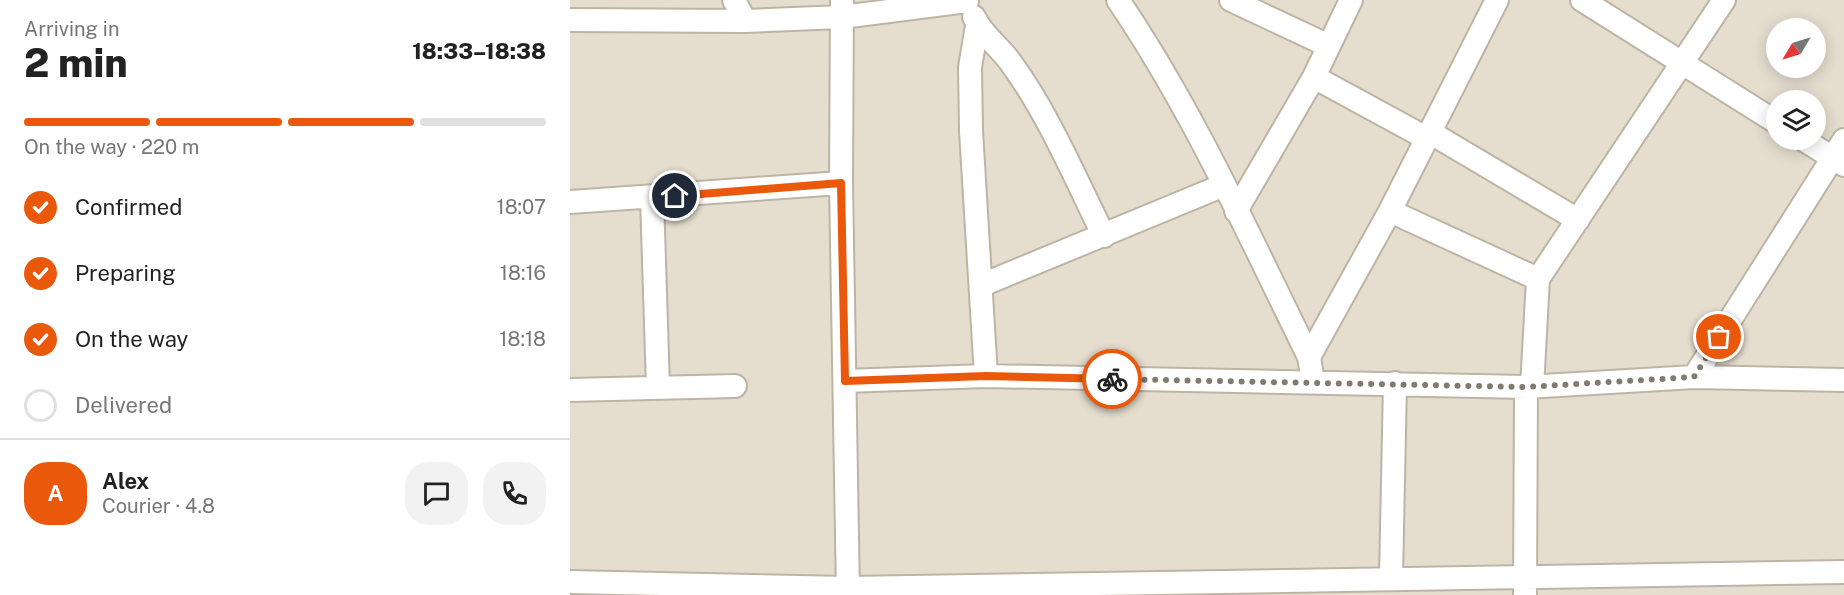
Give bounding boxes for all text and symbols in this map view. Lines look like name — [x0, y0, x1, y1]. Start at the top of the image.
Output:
text: Arriving in — [24, 17, 119, 41]
north arrow — [1766, 18, 1826, 78]
map controls — [1766, 18, 1826, 150]
text: 18:33–18:38 — [412, 38, 546, 64]
text: 2 min — [24, 40, 128, 86]
button: layers — [1766, 90, 1826, 150]
text: On the way · 220 m — [24, 135, 199, 159]
pin — [649, 170, 700, 221]
icon: home — [658, 179, 691, 212]
icon: check — [24, 191, 57, 224]
text: Confirmed — [75, 194, 182, 220]
text: 18:07 — [497, 195, 546, 219]
icon: check — [24, 257, 57, 290]
text: Preparing — [75, 260, 176, 286]
text: 18:16 — [500, 261, 546, 285]
pin — [1693, 311, 1744, 362]
icon: bag — [1702, 320, 1735, 353]
icon: check — [24, 323, 57, 356]
text: On the way — [75, 326, 188, 352]
text: 18:18 — [499, 327, 546, 351]
courier — [1082, 349, 1142, 409]
icon: bike — [1096, 363, 1129, 396]
text: Delivered — [75, 392, 172, 418]
button: chat — [405, 462, 468, 525]
button: phone — [483, 462, 546, 525]
text: Alex — [102, 468, 149, 494]
text: A — [48, 480, 63, 506]
text: Courier · 4.8 — [102, 494, 215, 518]

